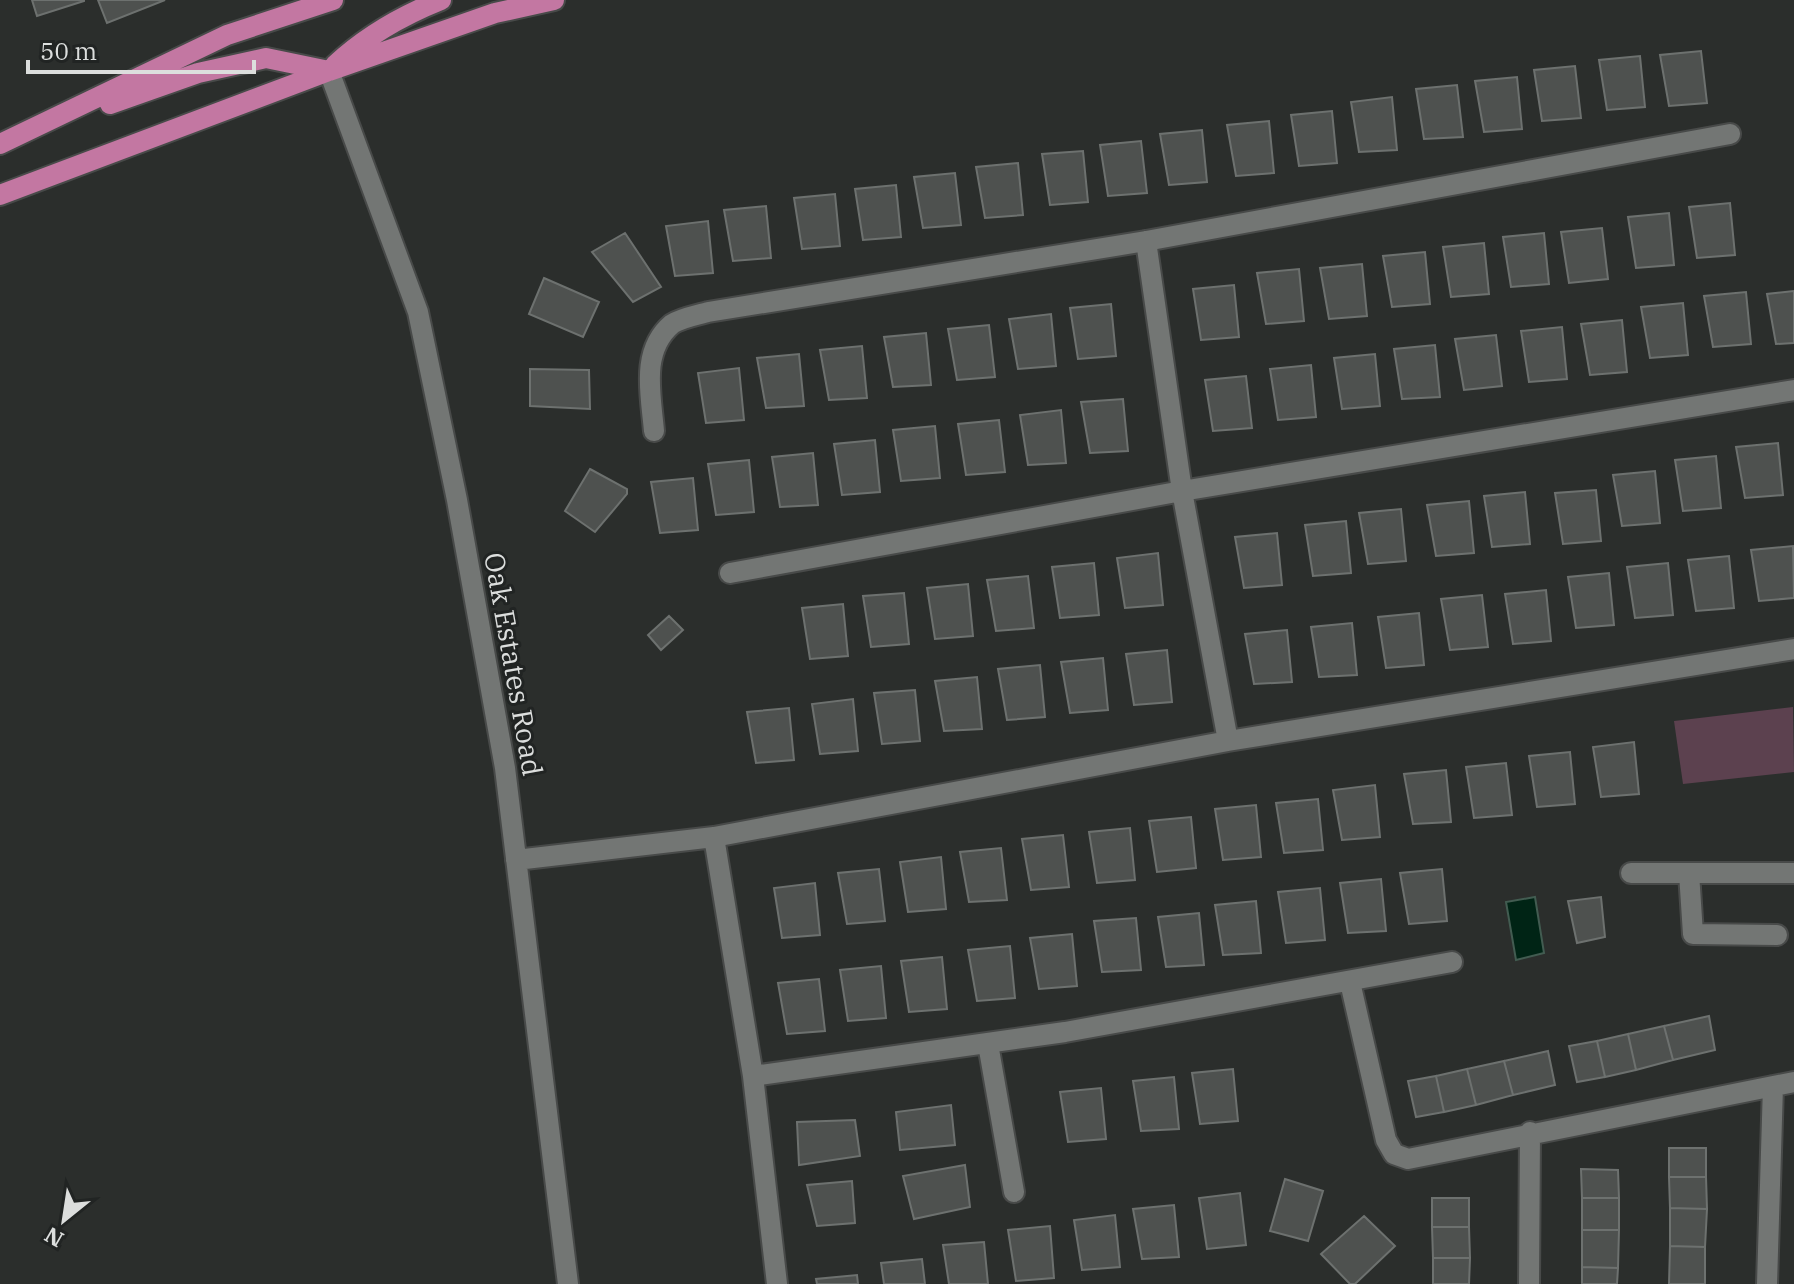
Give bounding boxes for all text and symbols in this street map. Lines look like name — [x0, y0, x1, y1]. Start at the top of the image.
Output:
scale bar — [28, 24, 254, 74]
text: 50 m — [40, 35, 97, 67]
street label: Oak Estates Road — [476, 549, 552, 779]
north arrow — [24, 1180, 104, 1260]
text: N — [39, 1221, 69, 1255]

